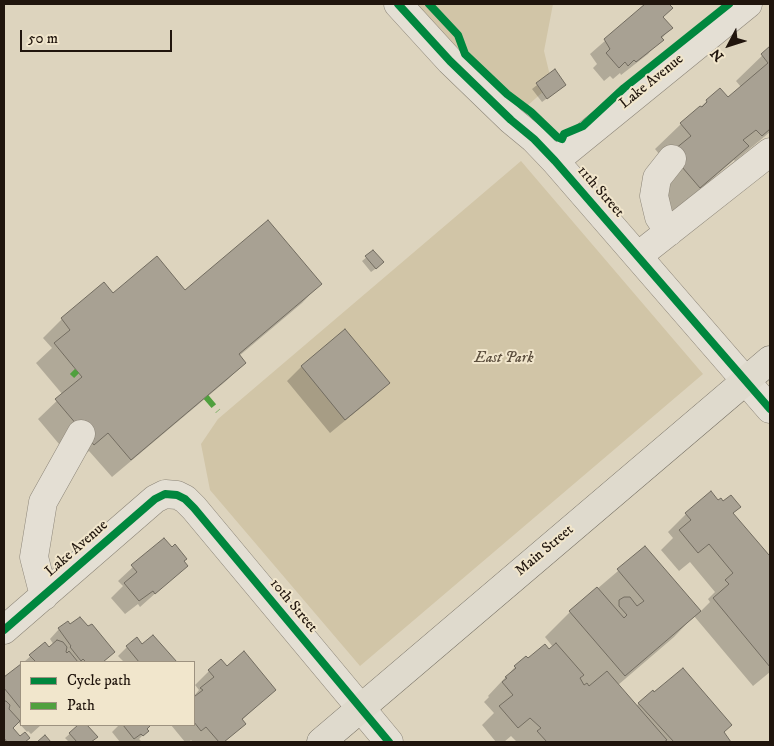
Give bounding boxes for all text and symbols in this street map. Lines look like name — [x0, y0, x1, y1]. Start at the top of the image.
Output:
scale bar — [22, 20, 175, 52]
north arrow — [704, 20, 754, 70]
text: 50 m — [28, 29, 58, 48]
text: N — [707, 44, 728, 65]
street label: Lake Avenue — [616, 51, 688, 113]
street label: 11th Street — [573, 163, 627, 221]
park label: East Park — [475, 350, 533, 368]
street label: Lake Avenue — [42, 517, 112, 581]
street label: Main Street — [512, 521, 578, 581]
street label: 10th Street — [265, 575, 321, 637]
legend — [20, 661, 195, 726]
text: Cycle path — [67, 671, 131, 690]
text: Path — [67, 696, 95, 715]

